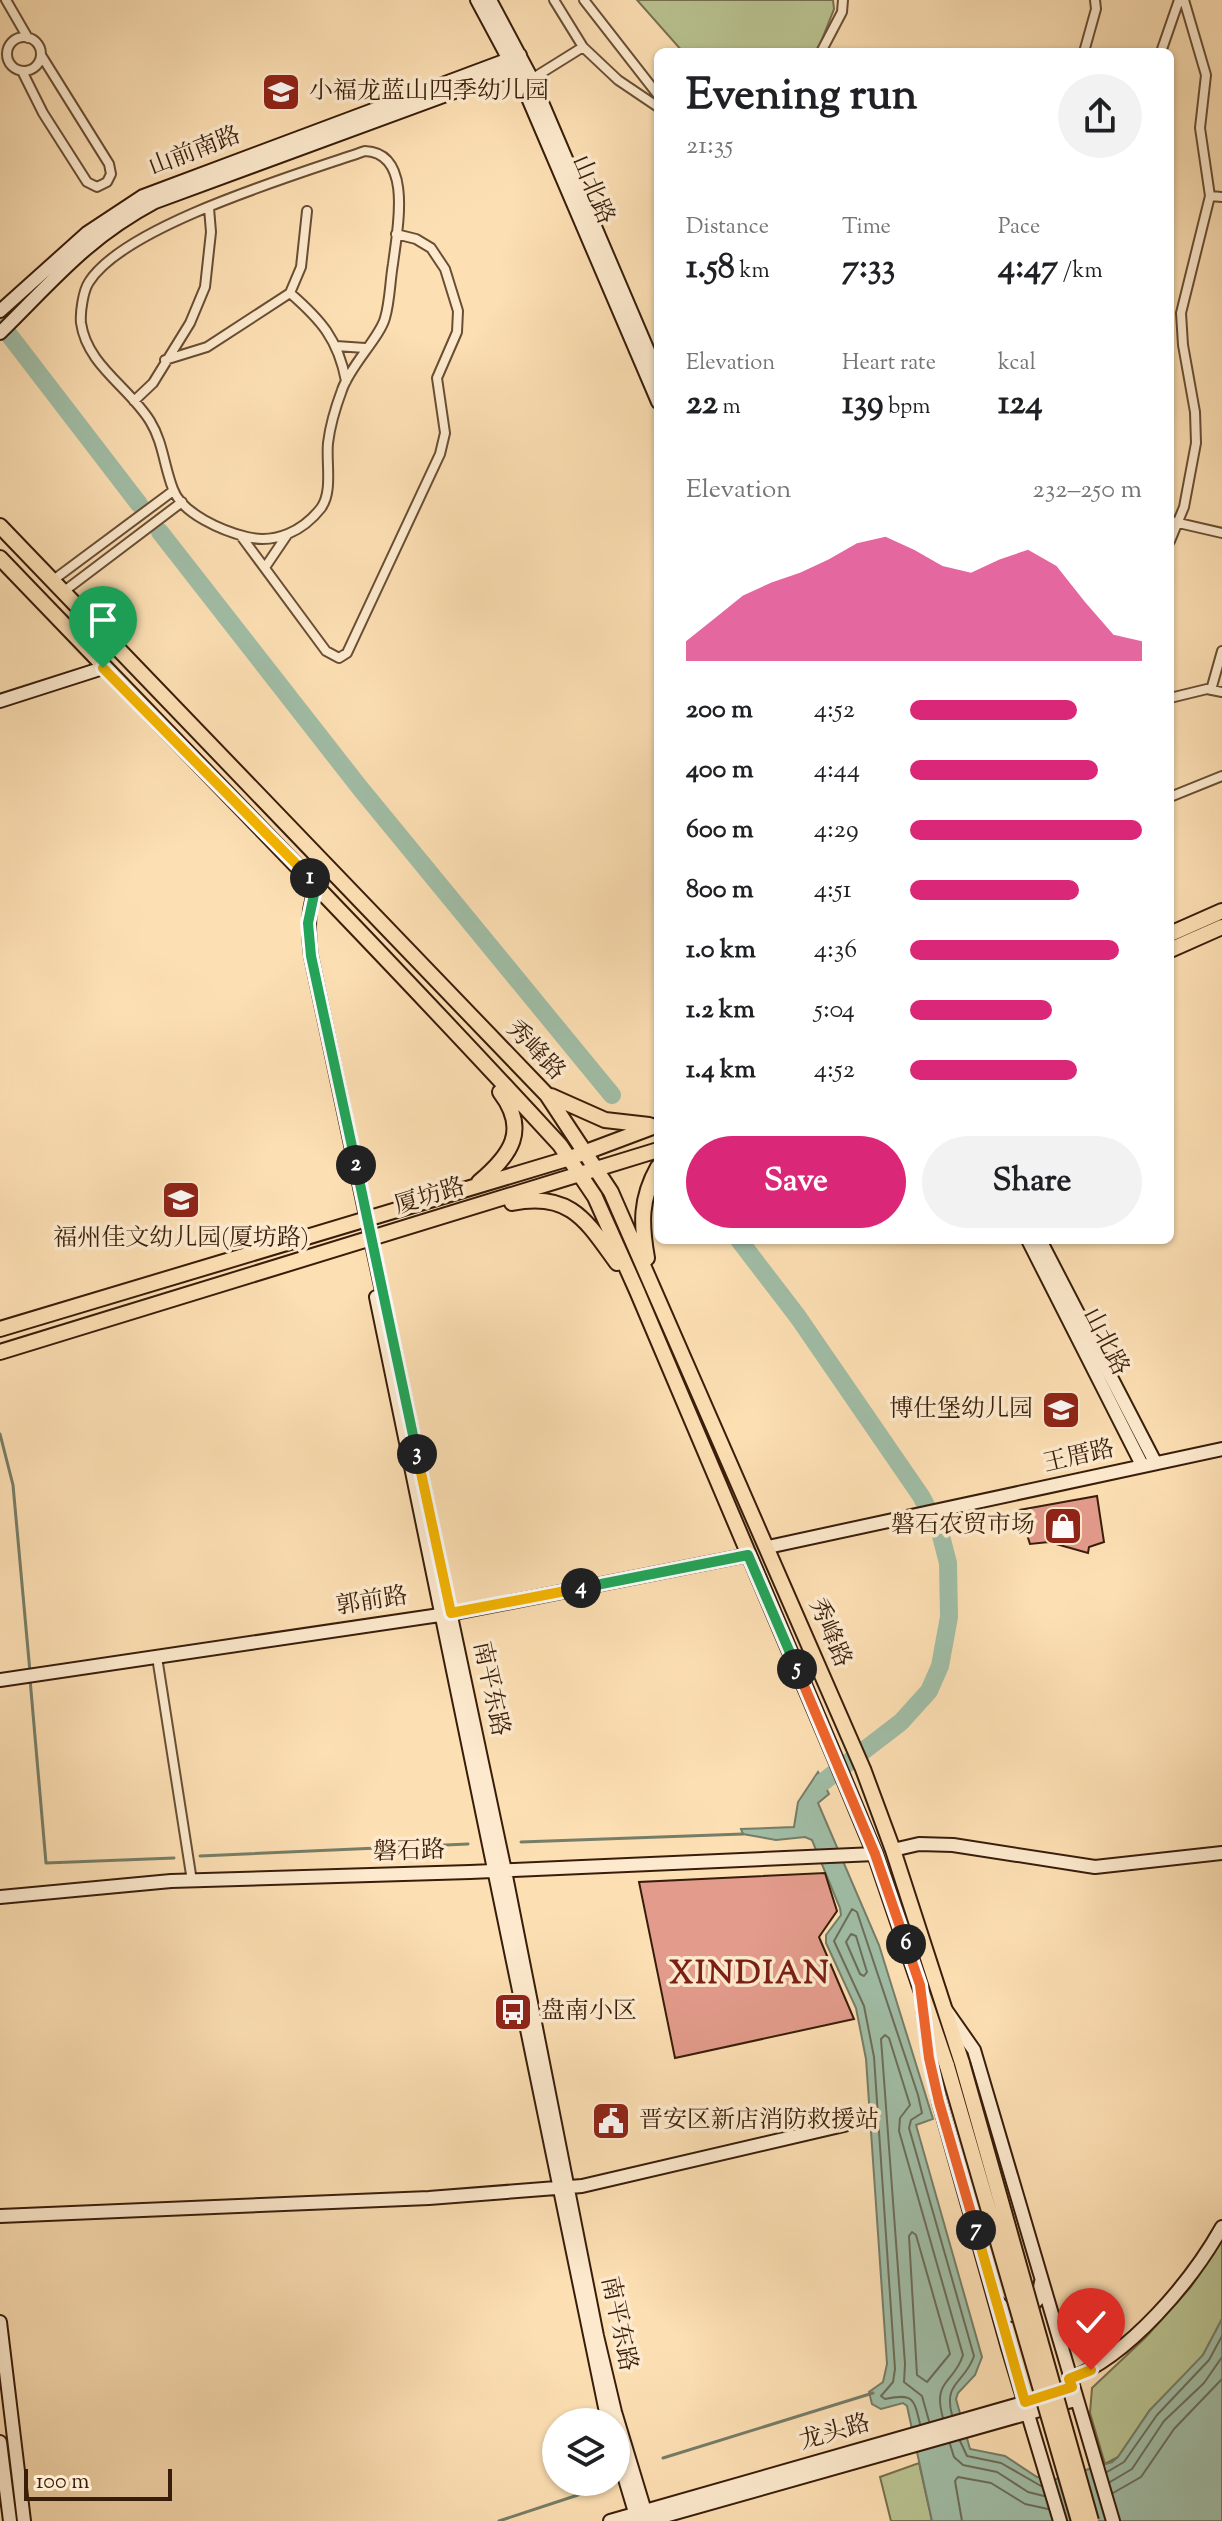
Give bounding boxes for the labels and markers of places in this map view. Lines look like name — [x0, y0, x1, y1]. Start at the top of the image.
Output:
school or university icon: 小福龙蓝山四季幼儿园 — [260, 71, 302, 113]
place label: 小福龙蓝山四季幼儿园 — [309, 75, 549, 109]
pin — [69, 586, 137, 668]
pin: 1 — [290, 858, 330, 898]
pin: 2 — [336, 1145, 376, 1185]
school or university icon: 福州佳文幼儿园(厦坊路) — [160, 1179, 202, 1221]
place label: 福州佳文幼儿园(厦坊路) — [53, 1222, 309, 1256]
school or university icon: 博仕堡幼儿园 — [1040, 1389, 1082, 1431]
place label: 博仕堡幼儿园 — [889, 1393, 1033, 1427]
pin: 3 — [397, 1434, 437, 1474]
shop icon: 磐石农贸市场 — [1042, 1505, 1084, 1547]
place label: 磐石农贸市场 — [891, 1509, 1035, 1543]
pin: 4 — [561, 1568, 601, 1608]
pin: 5 — [777, 1649, 817, 1689]
pin: 6 — [886, 1924, 926, 1964]
bus stop icon: 盘南小区 — [492, 1991, 534, 2033]
place label: 盘南小区 — [541, 1995, 637, 2029]
public building icon: 晋安区新店消防救援站 — [590, 2100, 632, 2142]
place label: 晋安区新店消防救援站 — [639, 2104, 879, 2138]
pin: 7 — [956, 2210, 996, 2250]
pin — [1057, 2288, 1125, 2370]

